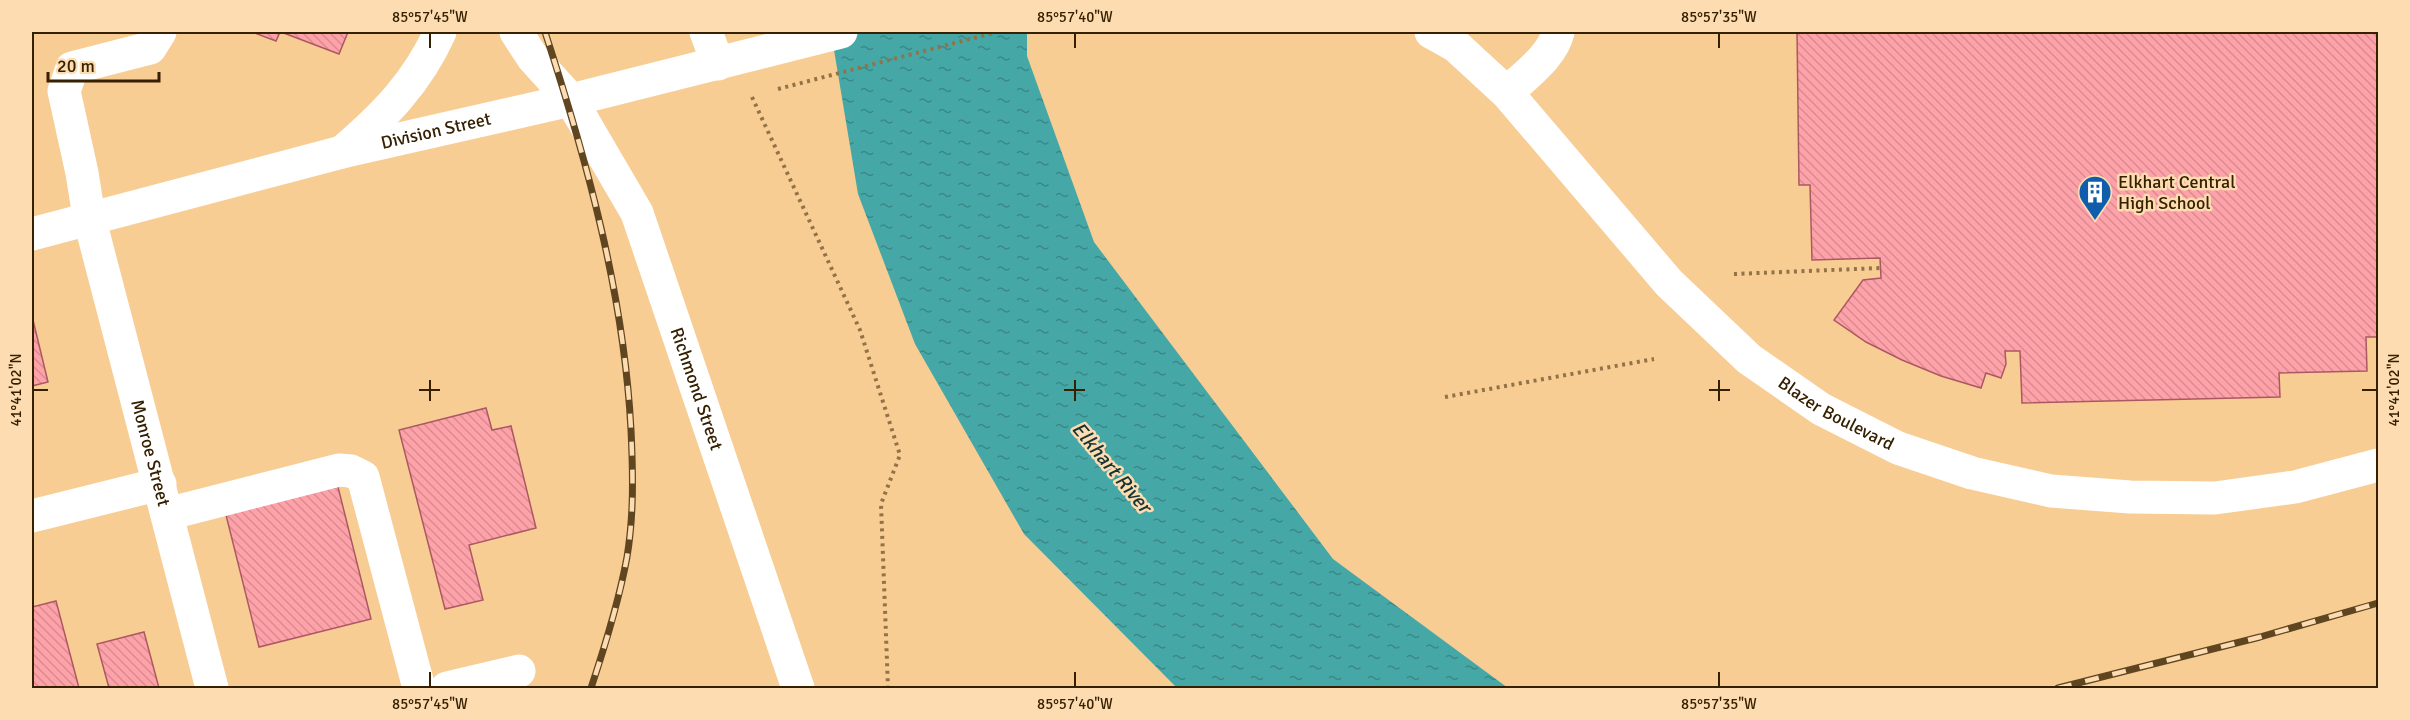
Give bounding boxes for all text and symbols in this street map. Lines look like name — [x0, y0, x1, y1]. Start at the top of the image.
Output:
text: 85°57'45"W — [392, 8, 468, 26]
text: 85°57'40"W — [1037, 8, 1113, 26]
text: 85°57'35"W — [1681, 8, 1757, 26]
scale bar — [48, 45, 159, 83]
text: 20 m — [57, 55, 95, 77]
street label: Division Street — [379, 108, 493, 154]
place label: Elkhart Central High School — [2118, 171, 2235, 214]
building icon: Elkhart Central High School — [2077, 174, 2113, 221]
street label: Richmond Street — [666, 325, 728, 453]
text: 41°41'02"N — [7, 353, 25, 427]
text: 41°41'02"N — [2385, 353, 2403, 427]
street label: Blazer Boulevard — [1774, 372, 1898, 455]
street label: Monroe Street — [126, 397, 175, 509]
water label: Elkhart River — [1066, 417, 1159, 520]
text: 85°57'45"W — [392, 695, 468, 713]
text: 85°57'40"W — [1037, 695, 1113, 713]
text: 85°57'35"W — [1681, 695, 1757, 713]

